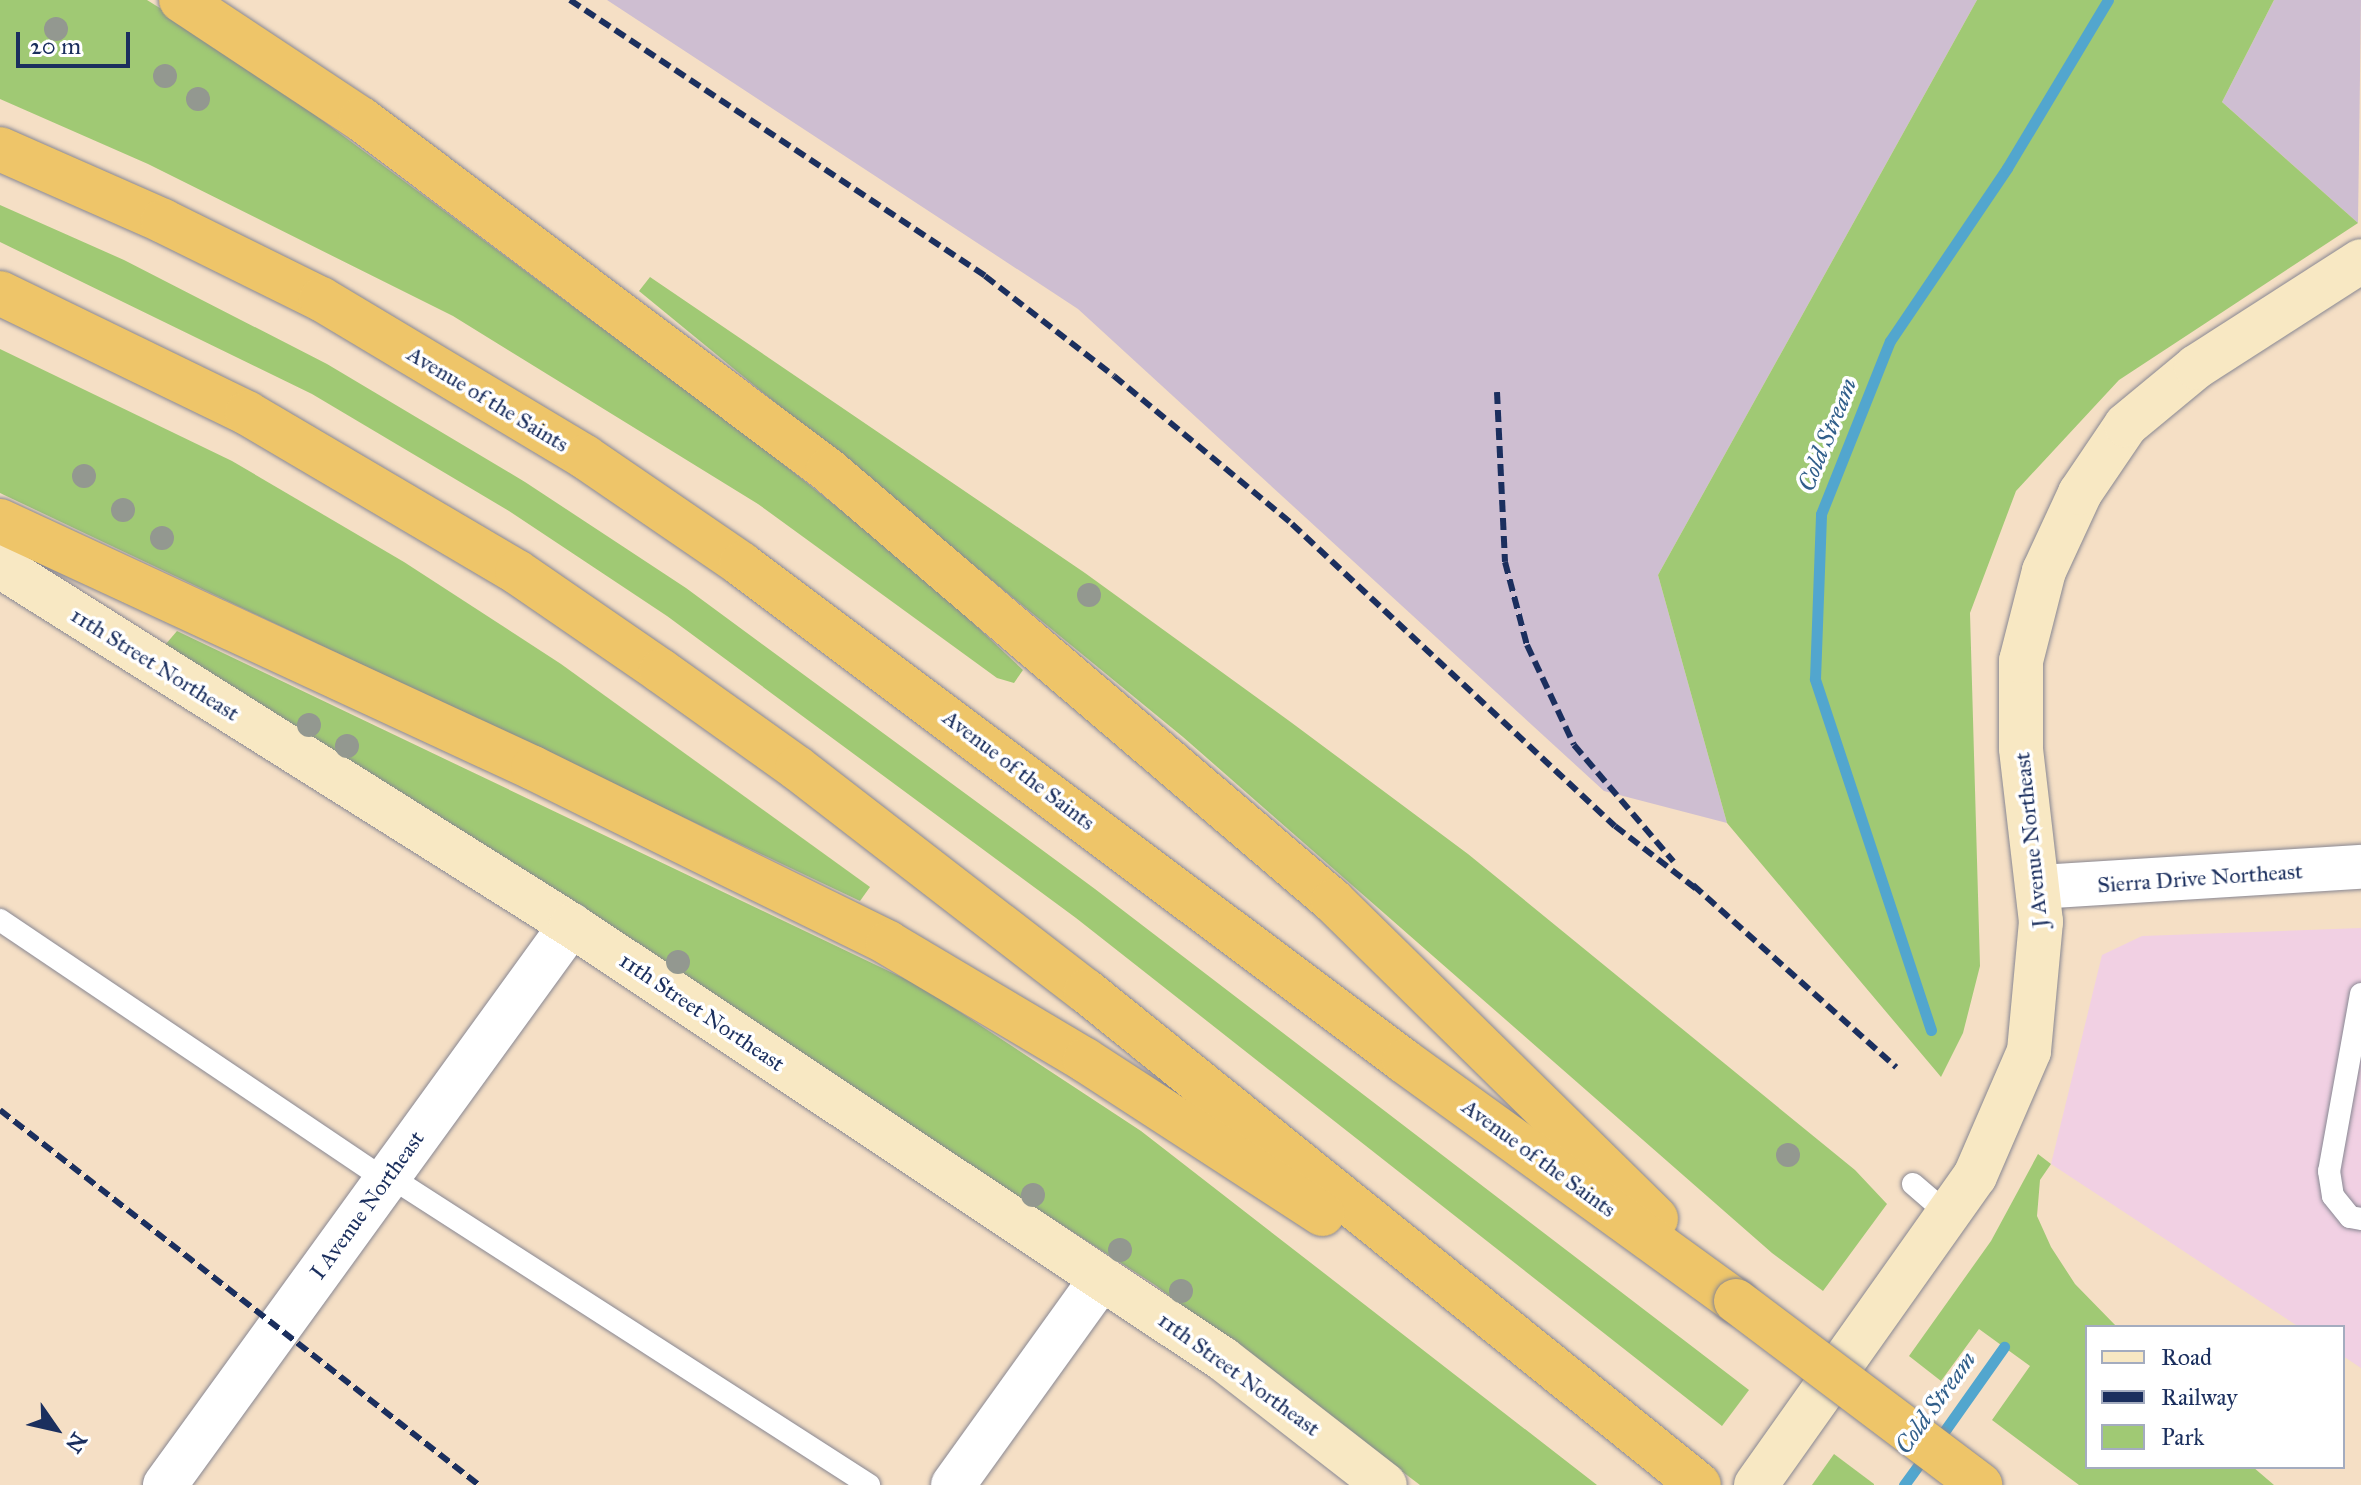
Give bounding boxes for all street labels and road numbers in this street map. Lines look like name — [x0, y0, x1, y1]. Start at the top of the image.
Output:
street label: Avenue of the Saints — [403, 340, 573, 458]
street label: 11th Street Northeast — [66, 602, 244, 726]
street label: Avenue of the Saints — [938, 704, 1100, 836]
street label: J Avenue Northeast — [2009, 751, 2053, 929]
street label: Sierra Drive Northeast — [2096, 858, 2304, 898]
street label: 11th Street Northeast — [614, 947, 790, 1077]
street label: Avenue of the Saints — [1457, 1093, 1621, 1223]
street label: I Avenue Northeast — [304, 1126, 430, 1284]
street label: 11th Street Northeast — [1153, 1306, 1325, 1442]

